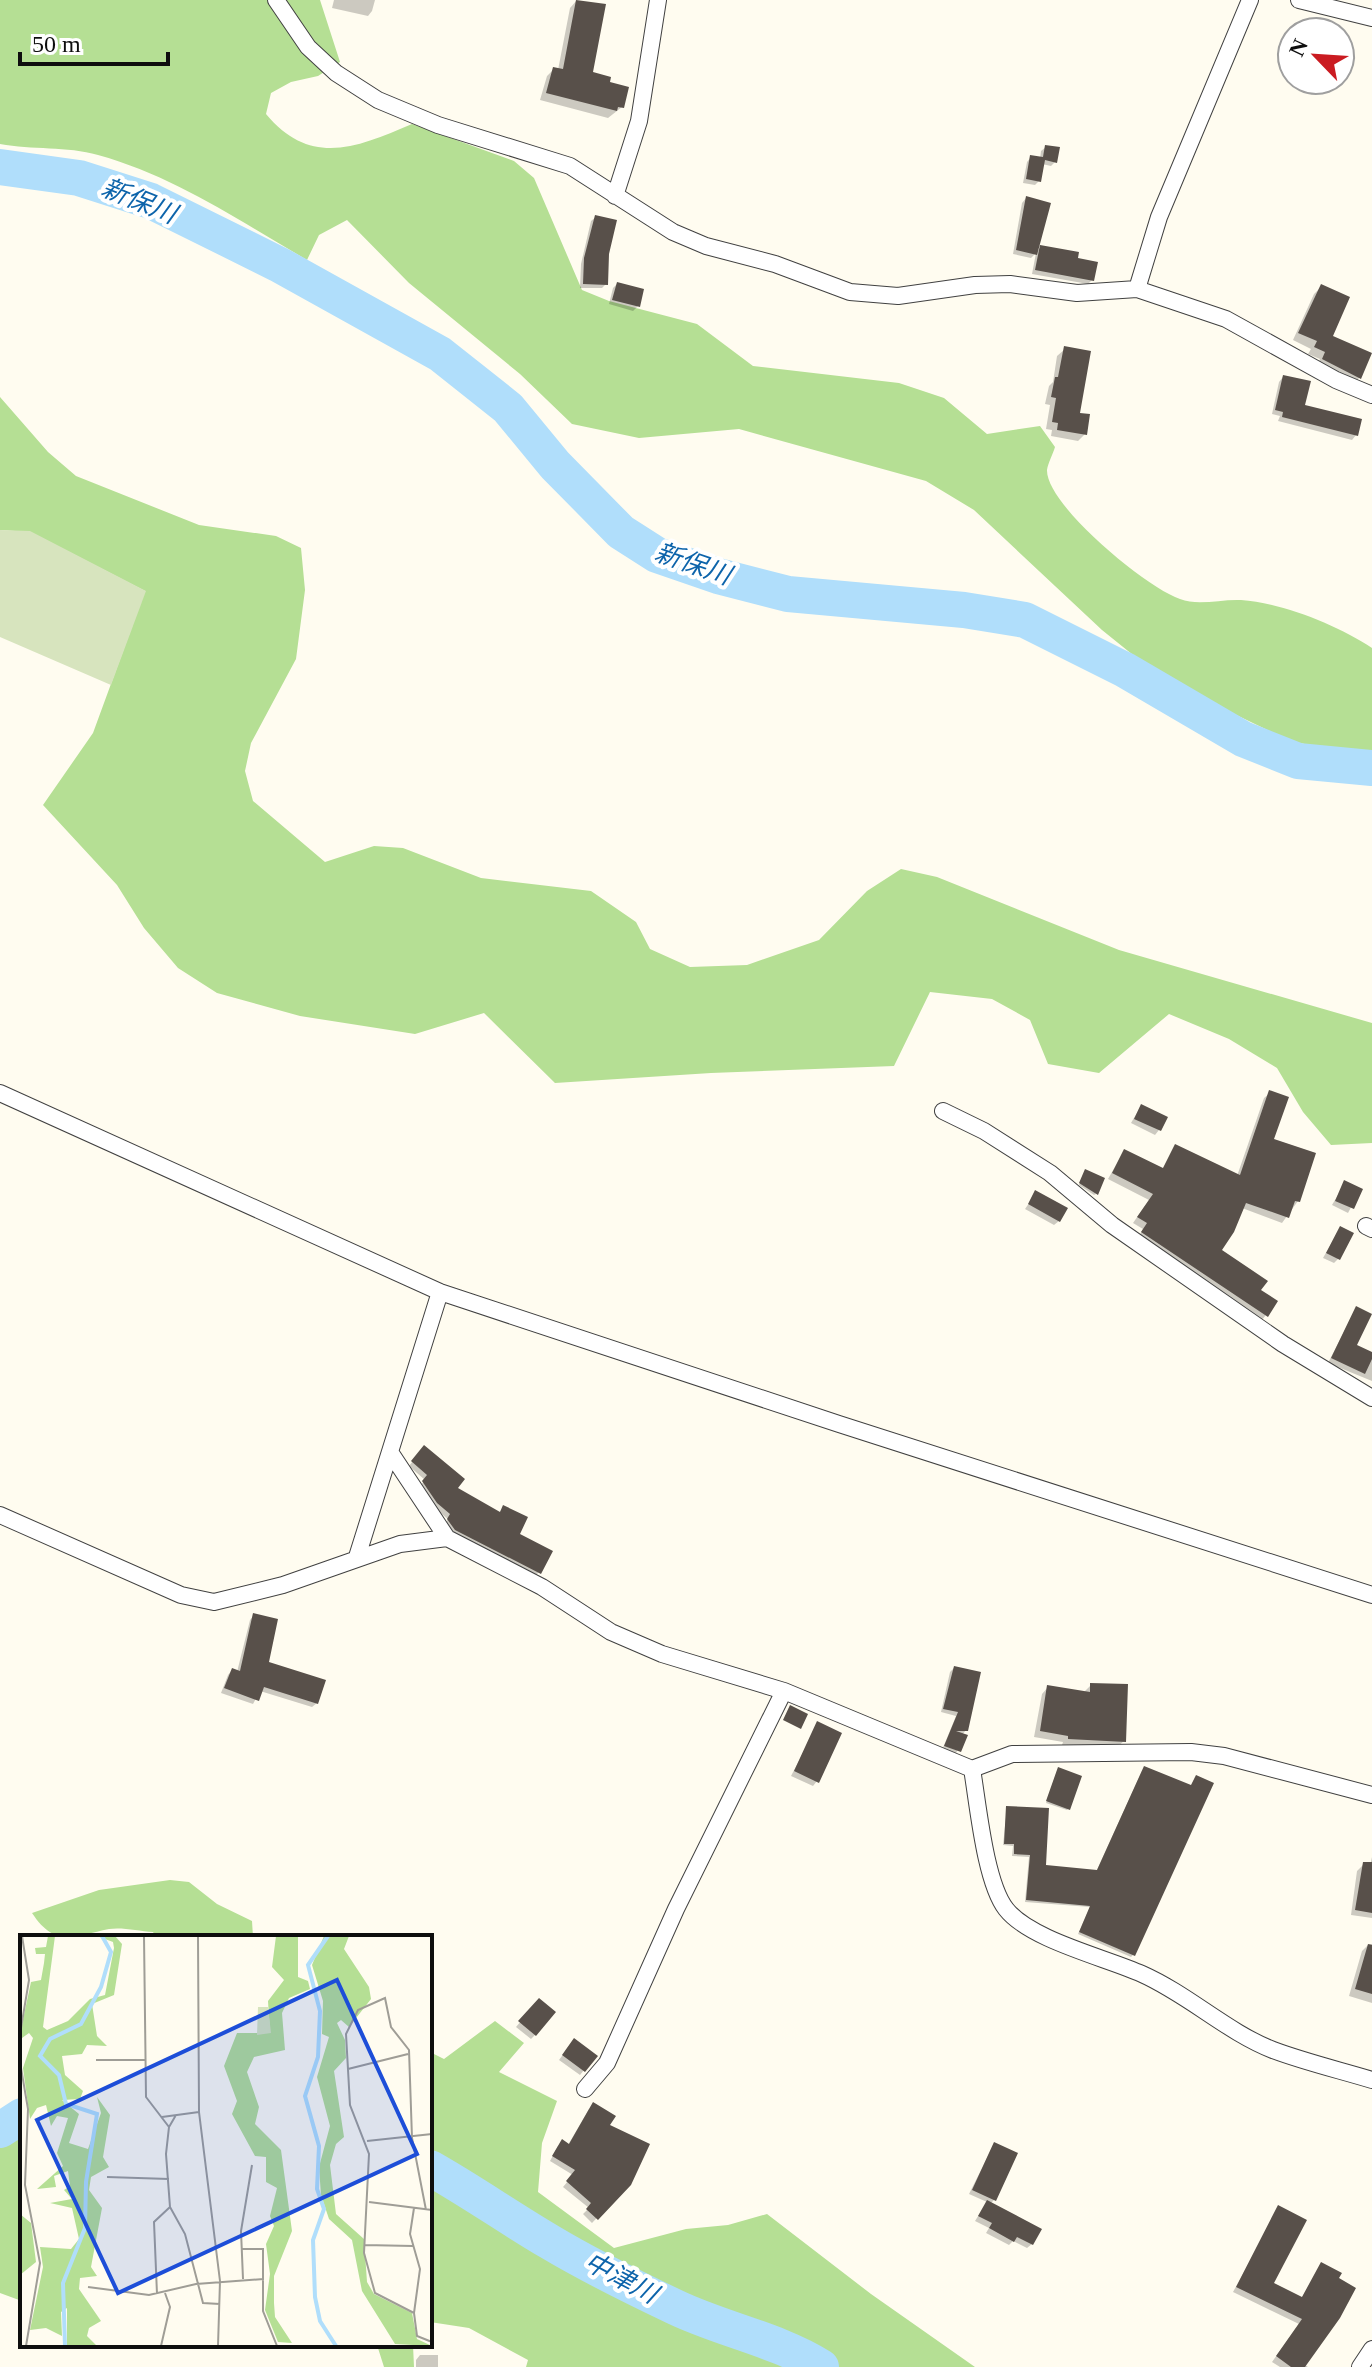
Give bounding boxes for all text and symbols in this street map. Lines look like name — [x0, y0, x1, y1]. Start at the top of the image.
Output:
scale bar — [20, 16, 168, 66]
north arrow — [1276, 16, 1356, 96]
text: 50 m — [32, 31, 81, 57]
text: N — [1284, 35, 1313, 60]
water label: 新保川 — [97, 173, 183, 230]
water label: 新保川 — [651, 538, 737, 591]
inset map — [20, 1935, 432, 2347]
water label: 中津川 — [580, 2247, 665, 2311]

